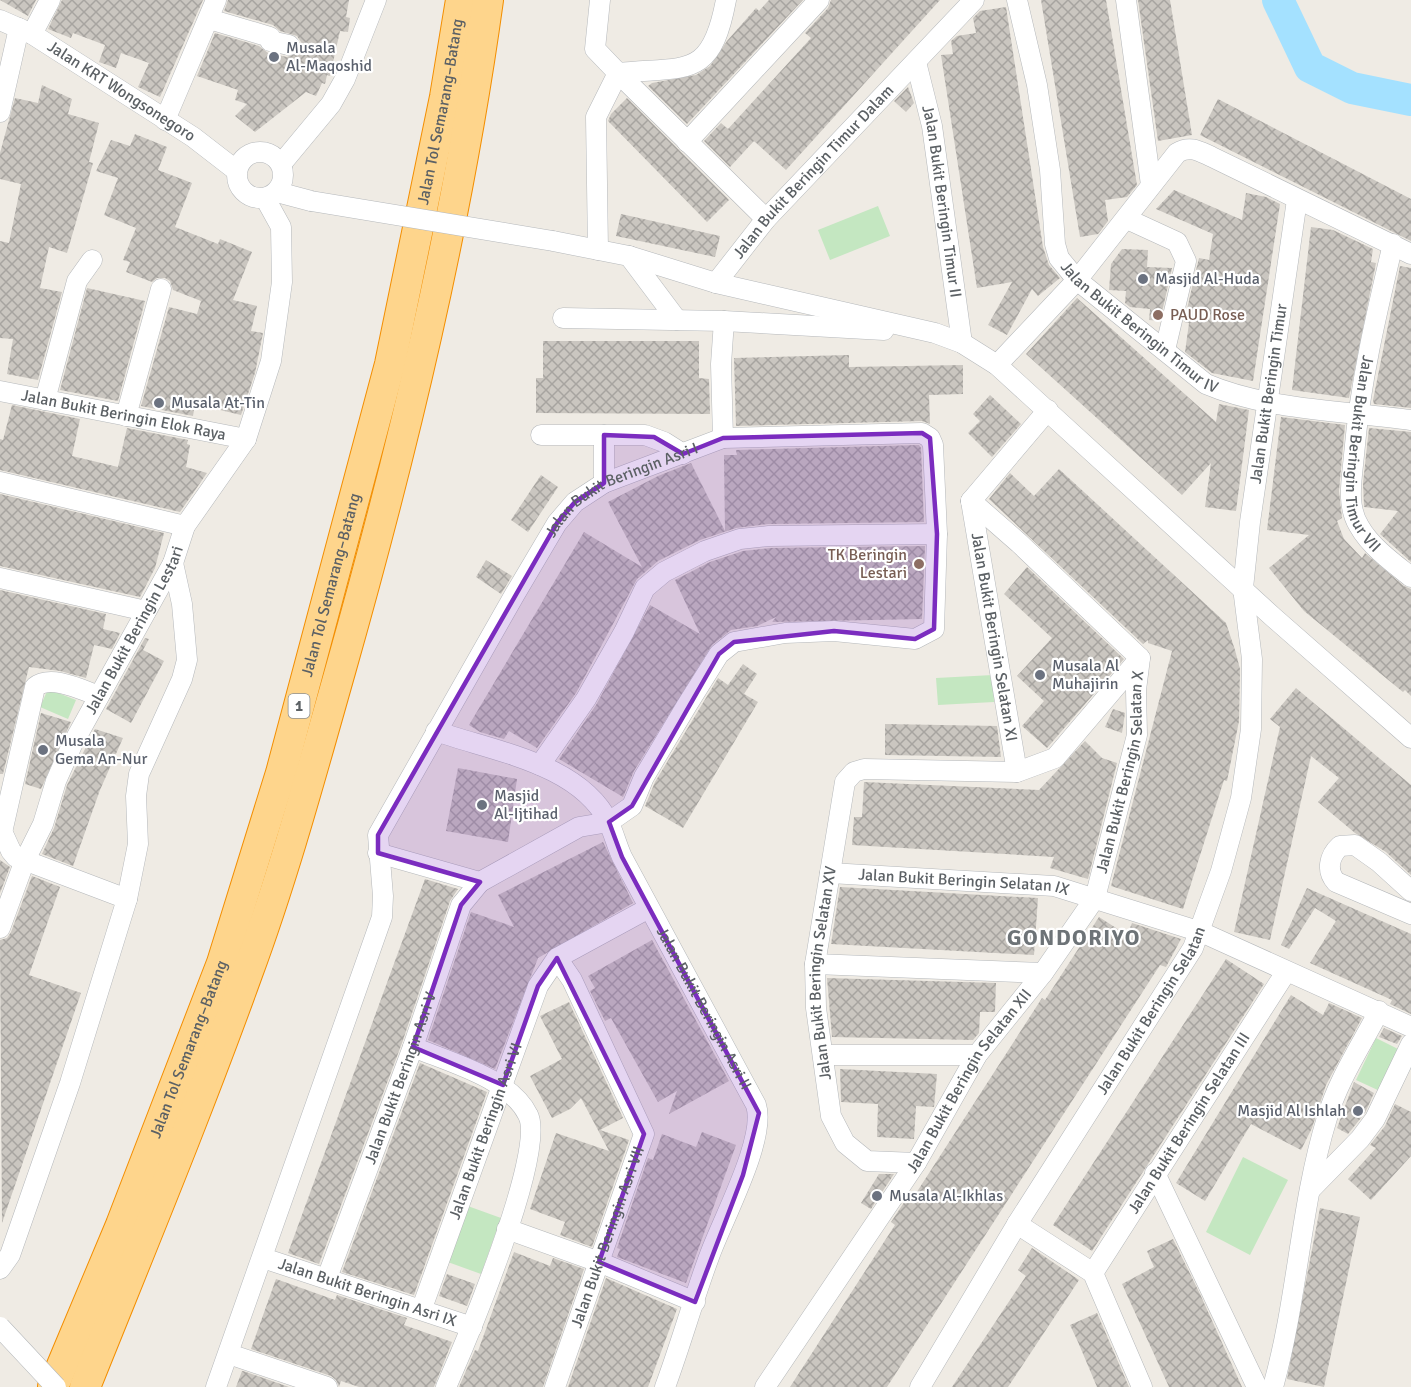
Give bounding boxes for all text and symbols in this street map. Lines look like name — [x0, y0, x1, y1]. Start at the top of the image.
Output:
street label: Jalan Tol Semarang–Batang — [413, 17, 468, 207]
street label: Jalan KRT Wongsonegoro — [44, 36, 199, 146]
place label: Musala Al-Maqoshid — [286, 38, 372, 76]
marker: Musala Al-Maqoshid — [267, 50, 281, 64]
street label: Jalan Bukit Beringin Timur Dalam — [729, 81, 898, 263]
street label: Jalan Bukit Beringin Timur II — [917, 103, 966, 299]
street label: Jalan Bukit Beringin Timur IV — [1056, 257, 1221, 398]
place label: Masjid Al-Huda — [1155, 269, 1260, 289]
marker: Masjid Al-Huda — [1136, 272, 1150, 286]
street label: Jalan Bukit Beringin Timur — [1246, 302, 1292, 485]
place label: PAUD Rose — [1170, 305, 1245, 325]
marker: PAUD Rose — [1151, 308, 1165, 322]
street label: Jalan Bukit Beringin Timur VII — [1341, 354, 1385, 557]
street label: Jalan Bukit Beringin Elok Raya — [20, 385, 228, 445]
place label: Musala At-Tin — [171, 393, 265, 413]
marker: Musala At-Tin — [152, 396, 166, 410]
street label: Jalan Bukit Beringin Asri I — [541, 438, 701, 541]
street label: Jalan Tol Semarang–Batang — [297, 491, 365, 679]
street label: Jalan Bukit Beringin Selatan XI — [967, 531, 1022, 743]
street label: Jalan Bukit Beringin Lestari — [81, 543, 188, 718]
place label: TK Beringin Lestari — [828, 545, 907, 583]
marker: TK Beringin Lestari — [912, 557, 926, 571]
place label: Musala Al Muhajirin — [1052, 656, 1120, 694]
marker: Musala Al Muhajirin — [1033, 668, 1047, 682]
street label: Jalan Bukit Beringin Selatan X — [1092, 669, 1148, 875]
road number: 1 — [288, 694, 310, 718]
place label: Musala Gema An-Nur — [55, 731, 147, 769]
marker: Musala Gema An-Nur — [36, 743, 50, 757]
place label: Masjid Al-Ijtihad — [494, 786, 558, 824]
marker: Masjid Al-Ijtihad — [475, 798, 489, 812]
street label: Jalan Bukit Beringin Selatan XV — [805, 865, 841, 1082]
street label: Jalan Bukit Beringin Selatan IX — [858, 865, 1072, 900]
street label: Jalan Bukit Beringin Asri II — [652, 924, 756, 1093]
district label: GONDORIYO — [1007, 924, 1141, 951]
street label: Jalan Bukit Beringin Selatan — [1092, 924, 1210, 1098]
street label: Jalan Tol Semarang–Batang — [145, 957, 232, 1141]
street label: Jalan Bukit Beringin Selatan XII — [902, 985, 1036, 1177]
street label: Jalan Bukit Beringin Asri V — [360, 989, 441, 1167]
street label: Jalan Bukit Beringin Selatan III — [1124, 1029, 1255, 1218]
street label: Jalan Bukit Beringin Asri VI — [445, 1040, 527, 1222]
place label: Masjid Al Ishlah — [1237, 1101, 1346, 1121]
marker: Masjid Al Ishlah — [1351, 1104, 1365, 1118]
street label: Jalan Bukit Beringin Asri VII — [567, 1143, 649, 1331]
place label: Musala Al-Ikhlas — [889, 1186, 1003, 1206]
marker: Musala Al-Ikhlas — [870, 1189, 884, 1203]
street label: Jalan Bukit Beringin Asri IX — [276, 1254, 460, 1331]

